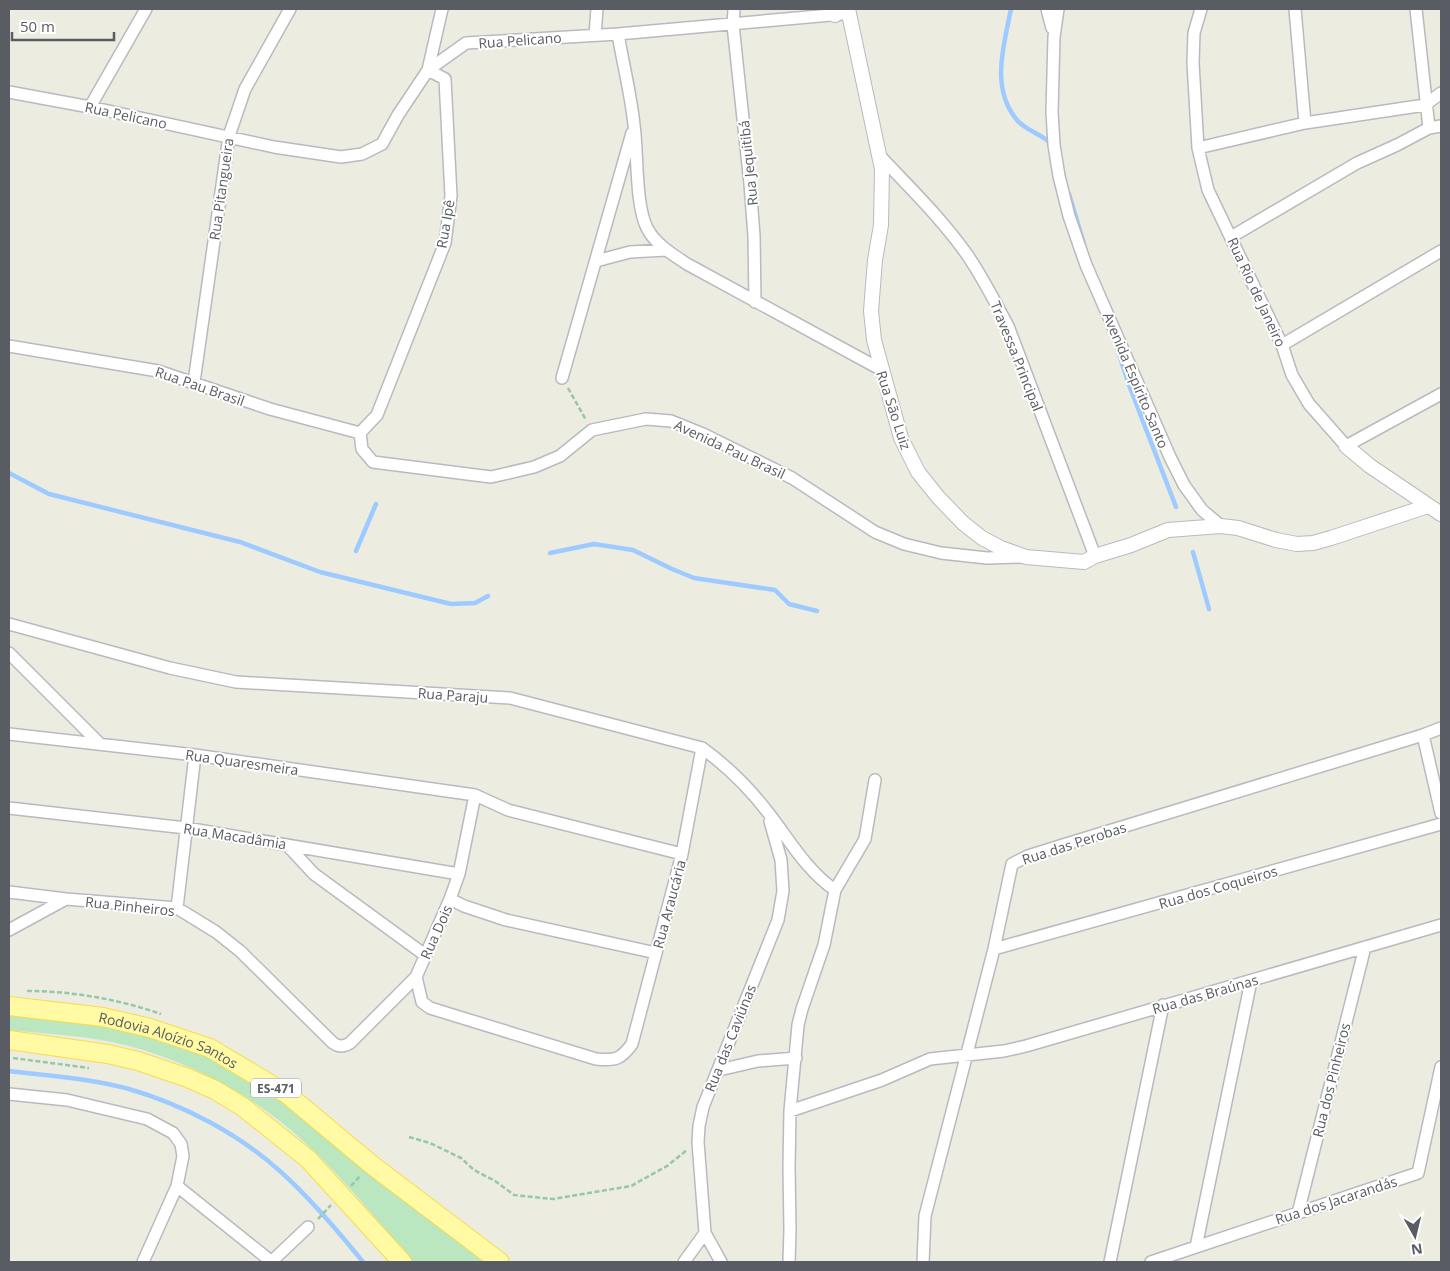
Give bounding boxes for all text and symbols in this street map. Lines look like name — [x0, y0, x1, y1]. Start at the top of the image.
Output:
scale bar — [12, 10, 115, 42]
text: 50 m — [20, 16, 55, 36]
street label: Rua Pelicano — [478, 28, 562, 52]
street label: Rua Pelicano — [83, 97, 169, 133]
street label: Rua Jequitibá — [734, 119, 762, 207]
street label: Rua Pitangueira — [204, 137, 238, 241]
street label: Rua Ipê — [431, 198, 459, 250]
street label: Rua Rio de Janeiro — [1223, 234, 1291, 350]
street label: Travessa Principal — [986, 298, 1048, 414]
street label: Avenida Espírito Santo — [1099, 309, 1173, 451]
street label: Rua Pau Brasil — [153, 362, 247, 410]
street label: Rua São Luiz — [872, 368, 916, 452]
street label: Avenida Pau Brasil — [671, 415, 789, 483]
street label: Rua Paraju — [417, 683, 489, 707]
street label: Rua Quaresmeira — [184, 745, 300, 779]
street label: Rua das Perobas — [1019, 817, 1129, 869]
street label: Rua Macadâmia — [182, 818, 288, 854]
street label: Rua Araucária — [648, 858, 690, 950]
street label: Rua dos Coqueiros — [1156, 861, 1280, 913]
street label: Rua Pinheiros — [84, 892, 176, 920]
street label: Rua Dois — [416, 902, 456, 962]
street label: Rua das Braúnas — [1150, 970, 1261, 1018]
street label: Rua das Caviúnas — [700, 981, 760, 1094]
street label: Rodovia Aloízio Santos — [97, 1007, 242, 1072]
street label: Rua dos Pinheiros — [1308, 1020, 1354, 1139]
road number: ES-471 — [251, 1078, 301, 1098]
street label: Rua dos Jacarandás — [1273, 1171, 1400, 1229]
north arrow — [1390, 1211, 1440, 1261]
text: N — [1410, 1239, 1424, 1260]

